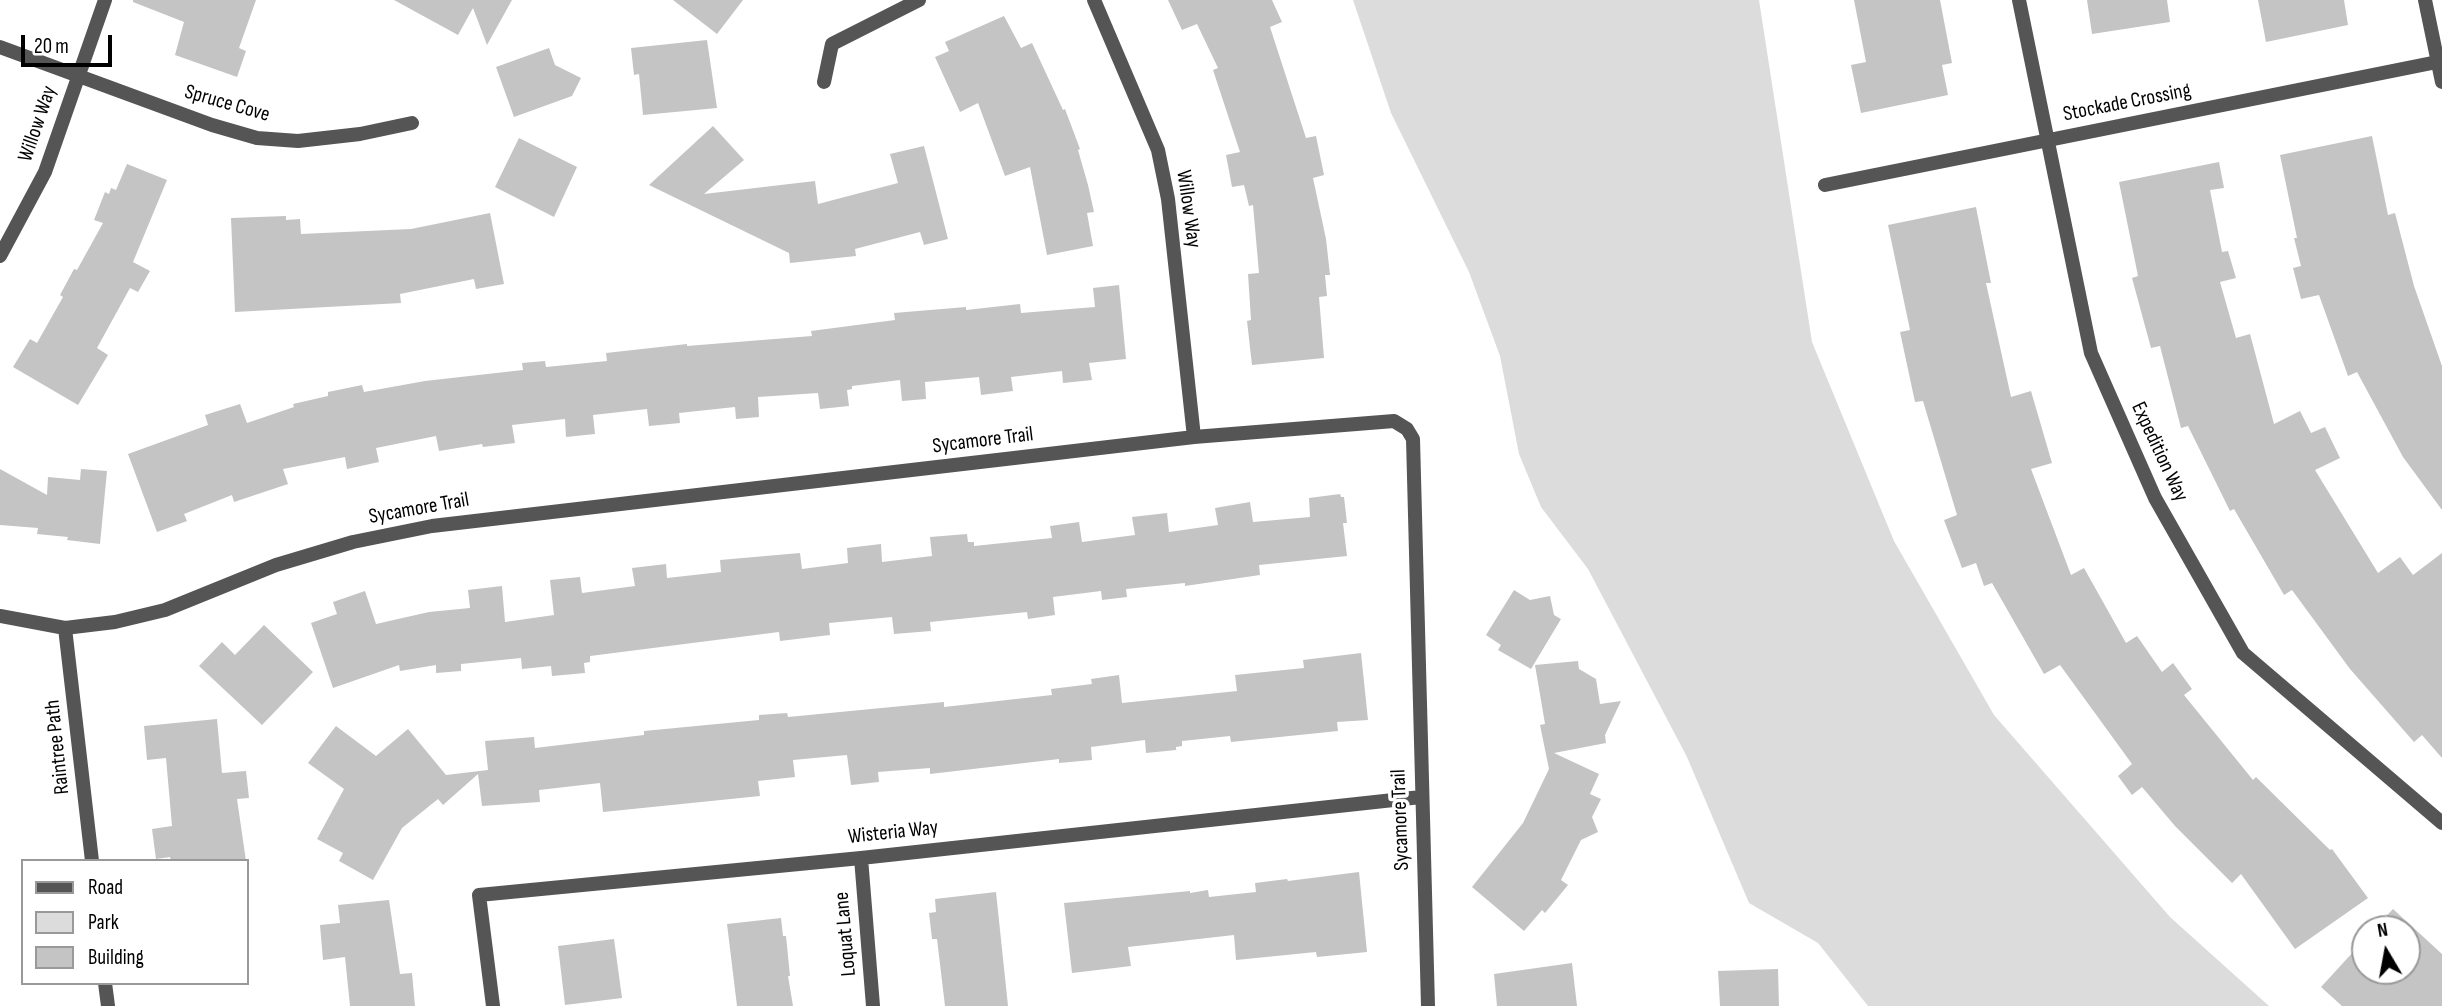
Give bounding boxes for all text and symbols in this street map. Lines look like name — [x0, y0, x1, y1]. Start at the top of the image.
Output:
scale bar — [24, 21, 116, 65]
text: 20 m — [34, 34, 69, 59]
street label: Stockade Crossing — [2061, 78, 2193, 128]
street label: Spruce Cove — [181, 80, 273, 128]
street label: Willow Way — [13, 83, 63, 165]
street label: Willow Way — [1170, 168, 1206, 250]
street label: Expedition Way — [2125, 398, 2193, 506]
street label: Sycamore Trail — [931, 422, 1035, 460]
street label: Sycamore Trail — [367, 488, 471, 530]
street label: Raintree Path — [41, 698, 75, 796]
street label: Sycamore Trail — [1387, 769, 1415, 871]
street label: Wisteria Way — [847, 816, 939, 850]
legend — [21, 859, 248, 985]
text: Road — [88, 875, 123, 900]
street label: Loquat Lane — [830, 891, 862, 977]
text: Park — [88, 910, 119, 935]
north arrow — [2351, 915, 2421, 985]
text: N — [2376, 919, 2390, 943]
text: Building — [88, 945, 144, 970]

